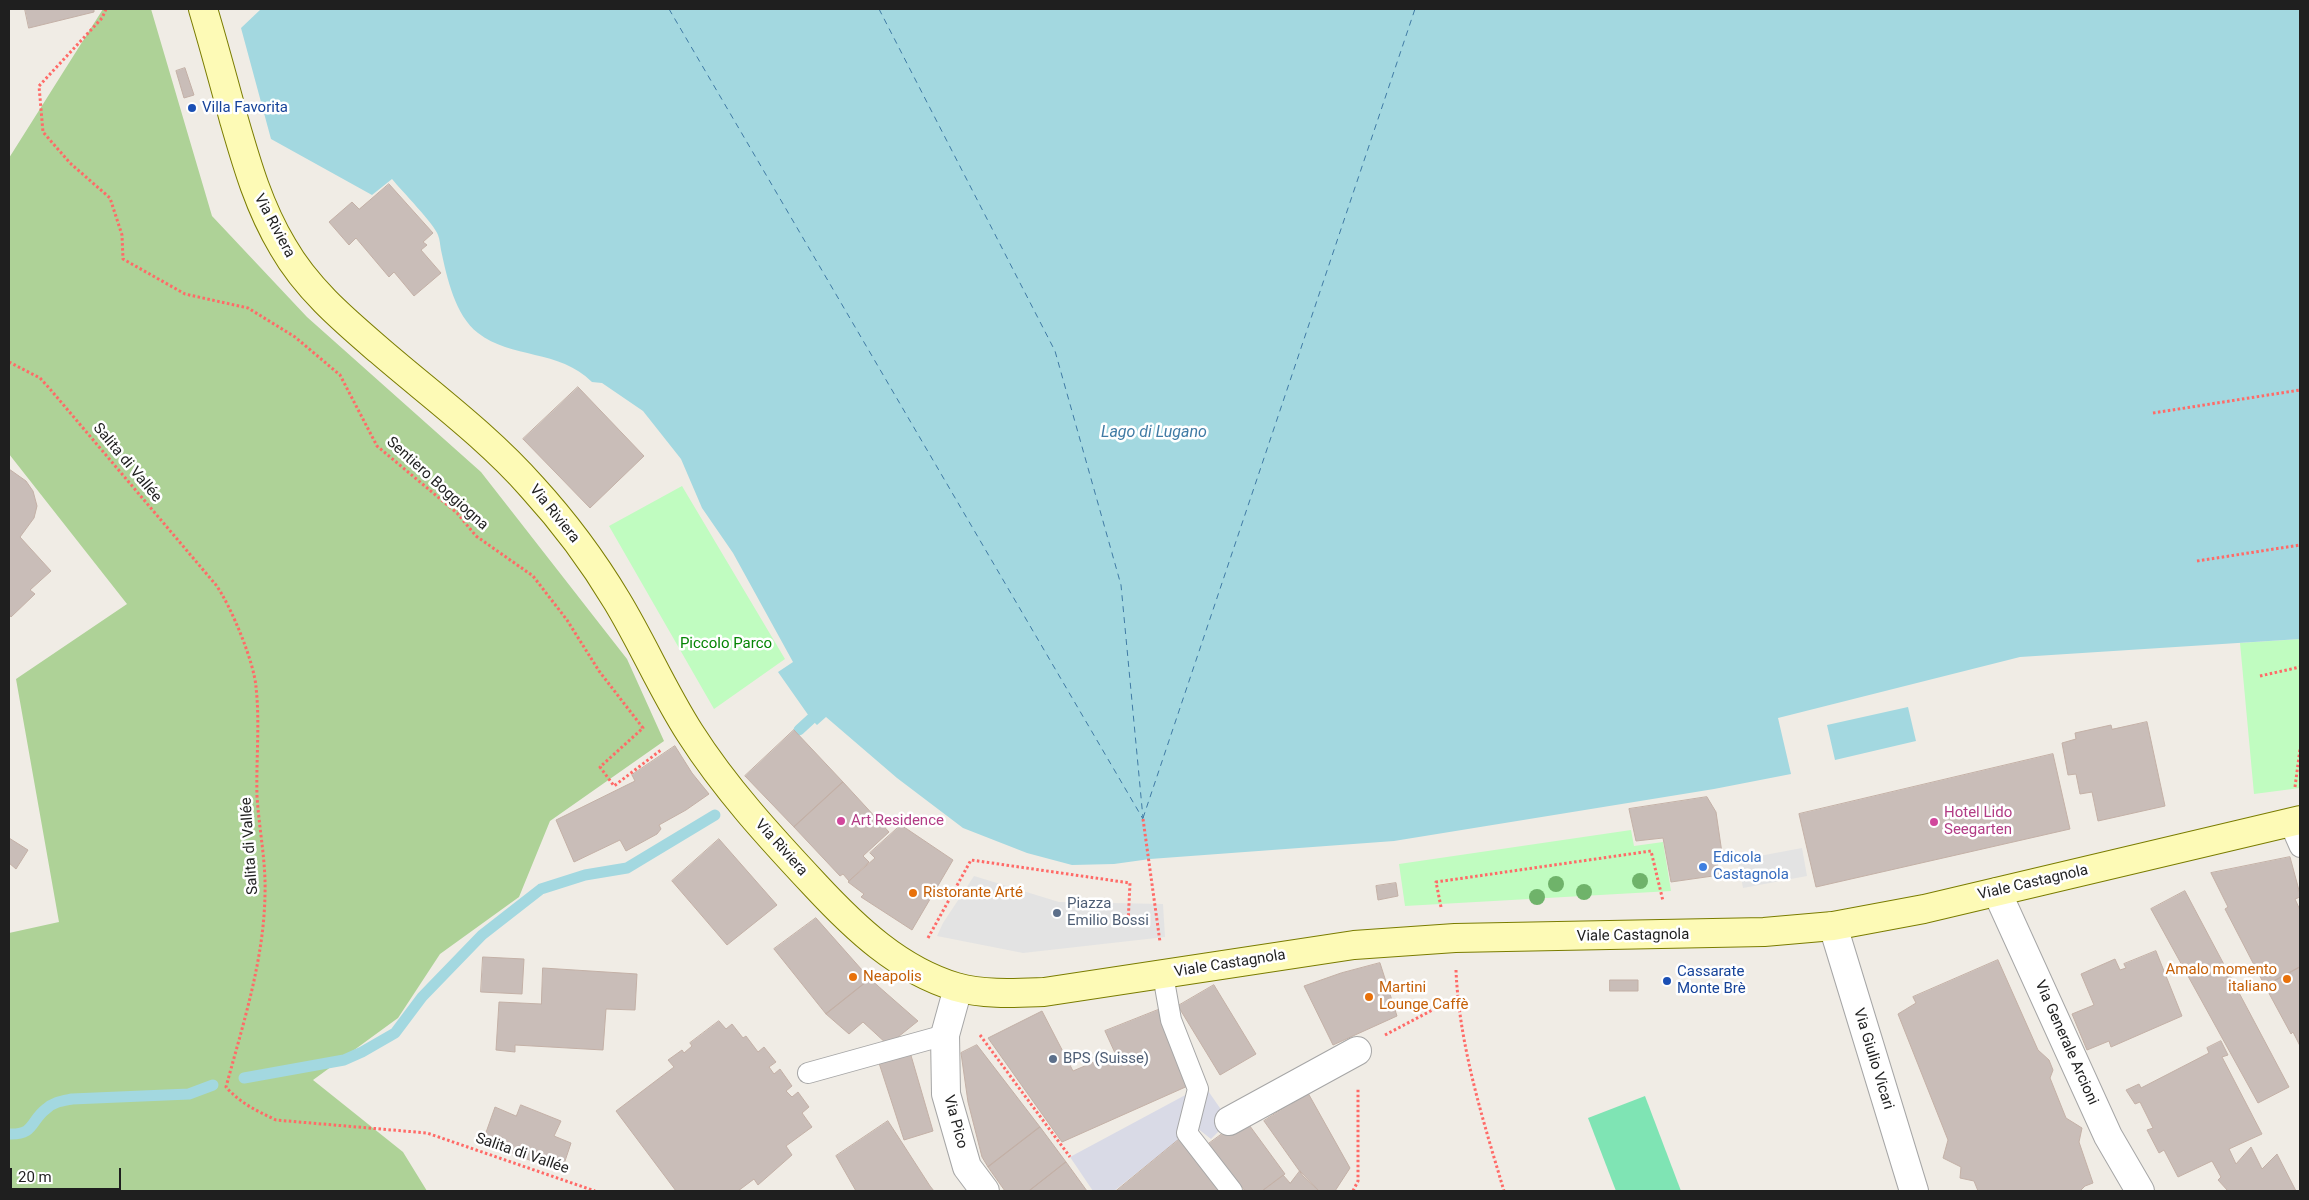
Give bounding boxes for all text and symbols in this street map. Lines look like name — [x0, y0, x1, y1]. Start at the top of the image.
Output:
place label: Villa Favorita — [202, 99, 288, 117]
marker: Villa Favorita — [186, 102, 198, 114]
street label: Via Riviera — [250, 191, 298, 261]
street label: Salita di Vallée — [89, 420, 165, 506]
water label: Lago di Lugano — [1101, 423, 1207, 443]
street label: Sentiero Boggiogna — [382, 434, 492, 534]
street label: Via Riviera — [525, 481, 583, 547]
park label: Piccolo Parco — [680, 635, 772, 653]
street label: Salita di Vallée — [238, 797, 262, 895]
place label: Hotel Lido Seegarten — [1944, 804, 2012, 839]
place label: Art Residence — [851, 812, 944, 830]
marker: Art Residence — [835, 815, 847, 827]
street label: Via Riviera — [751, 816, 811, 880]
marker: Hotel Lido Seegarten — [1928, 816, 1940, 828]
place label: Edicola Castagnola — [1713, 849, 1789, 884]
marker: Edicola Castagnola — [1697, 861, 1709, 873]
street label: Viale Castagnola — [1976, 862, 2090, 904]
place label: Ristorante Arté — [923, 884, 1023, 902]
marker: Ristorante Arté — [907, 887, 919, 899]
place label: Piazza Emilio Bossi — [1067, 895, 1149, 930]
marker: Piazza Emilio Bossi — [1051, 907, 1063, 919]
street label: Viale Castagnola — [1577, 926, 1689, 946]
street label: Viale Castagnola — [1173, 946, 1287, 982]
place label: Amalo momento italiano — [2166, 961, 2277, 996]
place label: Cassarate Monte Brè — [1677, 963, 1746, 998]
place label: Neapolis — [863, 968, 922, 986]
marker: Neapolis — [847, 971, 859, 983]
marker: Amalo momento italiano — [2281, 973, 2293, 985]
marker: Cassarate Monte Brè — [1661, 975, 1673, 987]
street label: Via Generale Arcioni — [2030, 978, 2102, 1108]
place label: Martini Lounge Caffè — [1379, 979, 1468, 1014]
marker: Martini Lounge Caffè — [1363, 991, 1375, 1003]
street label: Via Giulio Vicari — [1849, 1006, 1897, 1112]
place label: BPS (Suisse) — [1063, 1050, 1149, 1068]
marker: BPS (Suisse) — [1047, 1053, 1059, 1065]
street label: Via Pico — [939, 1093, 971, 1151]
street label: Salita di Vallée — [473, 1130, 571, 1178]
scale bar — [12, 1158, 124, 1190]
text: 20 m — [18, 1168, 52, 1186]

